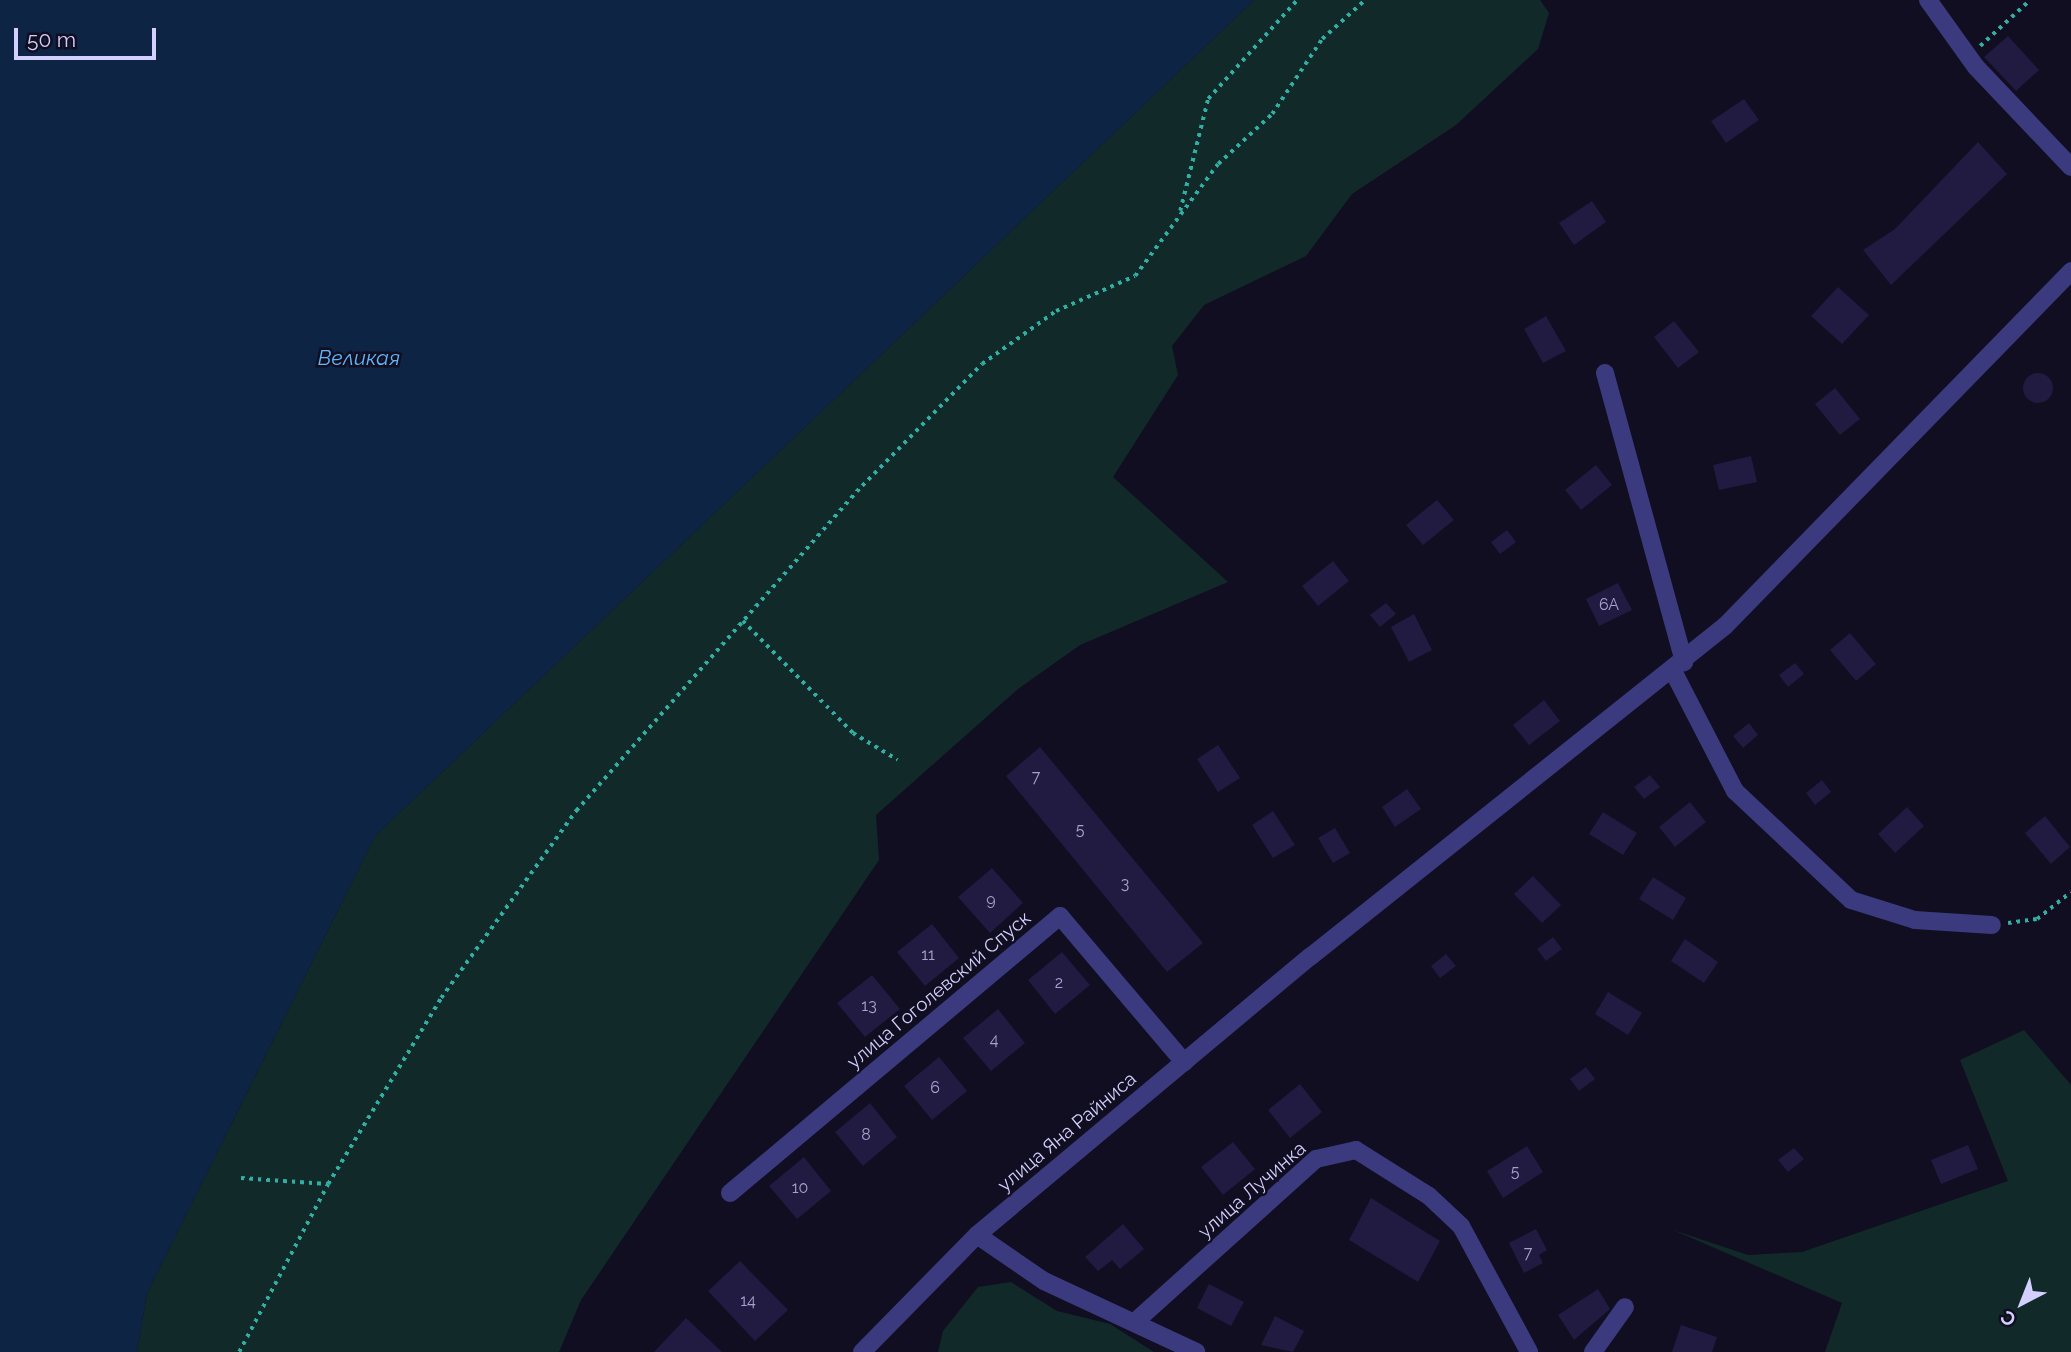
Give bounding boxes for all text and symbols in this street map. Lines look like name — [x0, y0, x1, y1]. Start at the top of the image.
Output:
scale bar — [18, 14, 159, 58]
text: 50 m — [27, 27, 76, 52]
water label: Великая — [318, 345, 400, 371]
house number: 6А — [1599, 595, 1619, 615]
house number: 7 — [1032, 767, 1040, 787]
house number: 5 — [1076, 820, 1084, 840]
house number: 3 — [1121, 874, 1129, 894]
house number: 9 — [986, 890, 996, 910]
street label: улица Гоголевский Спуск — [843, 906, 1035, 1074]
house number: 11 — [921, 945, 935, 965]
house number: 2 — [1055, 973, 1063, 993]
house number: 13 — [861, 996, 877, 1016]
house number: 4 — [990, 1030, 998, 1050]
street label: улица Яна Райниса — [993, 1068, 1141, 1196]
house number: 6 — [930, 1078, 940, 1098]
house number: 8 — [861, 1125, 871, 1145]
street label: улица Лучинка — [1194, 1137, 1310, 1243]
house number: 5 — [1511, 1162, 1519, 1182]
house number: 10 — [792, 1178, 808, 1198]
house number: 7 — [1524, 1243, 1532, 1263]
north arrow — [1987, 1268, 2057, 1338]
house number: 14 — [740, 1291, 756, 1311]
text: С — [1996, 1306, 2020, 1331]

